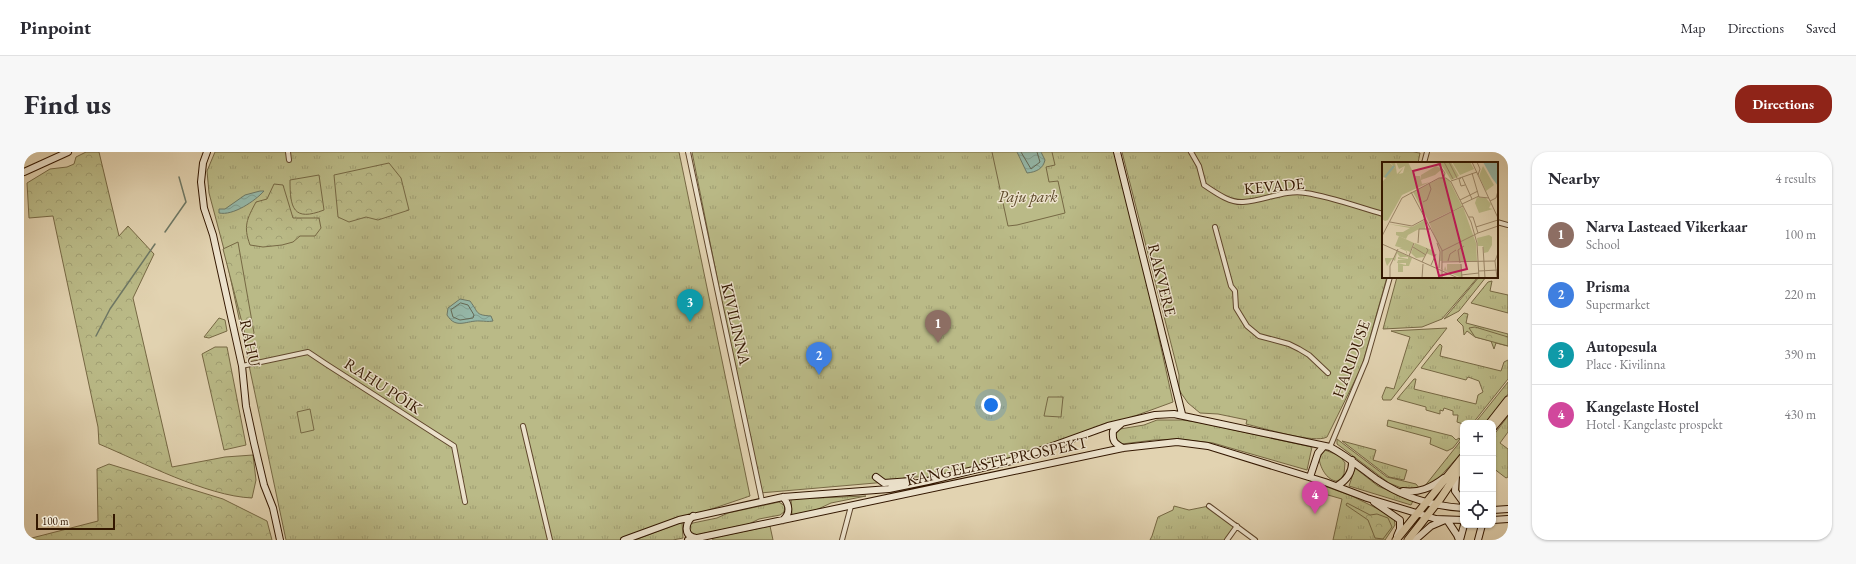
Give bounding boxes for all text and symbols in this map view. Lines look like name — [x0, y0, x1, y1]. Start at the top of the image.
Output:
text: Pinpoint — [20, 15, 91, 40]
text: Map — [1680, 19, 1706, 37]
text: Directions — [1728, 19, 1784, 37]
text: Saved — [1806, 19, 1836, 37]
button: Directions — [1735, 85, 1832, 123]
text: Find us — [24, 86, 111, 122]
inset map — [1382, 162, 1498, 278]
text: Nearby — [1548, 167, 1600, 189]
text: 4 results — [1775, 170, 1816, 187]
street label: KEVADE — [1243, 173, 1305, 199]
park label: Paju park — [998, 186, 1058, 207]
text: Narva Lasteaed Vikerkaar — [1586, 217, 1747, 236]
text: 1 — [1558, 226, 1564, 243]
text: 100 m — [1785, 226, 1816, 243]
text: School — [1586, 236, 1620, 253]
street label: RAKVERE — [1143, 241, 1181, 319]
text: Prisma — [1586, 277, 1630, 296]
street label: KIVILINNA — [716, 281, 756, 368]
text: 2 — [1558, 286, 1564, 303]
text: 220 m — [1785, 286, 1816, 303]
pin: 3 — [677, 289, 703, 322]
text: Supermarket — [1586, 296, 1650, 313]
pin: 1 — [925, 310, 951, 343]
street label: RAHU — [235, 317, 265, 369]
street label: HARIDUSE — [1327, 317, 1375, 401]
text: Autopesula — [1586, 337, 1657, 356]
pin: 2 — [806, 342, 832, 375]
text: 3 — [1558, 346, 1564, 363]
text: 390 m — [1785, 346, 1816, 363]
street label: RAHU PÕIK — [340, 353, 427, 419]
text: Place · Kivilinna — [1586, 356, 1666, 373]
your location — [981, 395, 1001, 415]
text: Kangelaste Hostel — [1586, 397, 1699, 416]
text: 4 — [1558, 406, 1564, 423]
text: 430 m — [1785, 406, 1816, 423]
text: Hotel · Kangelaste prospekt — [1586, 416, 1723, 433]
map controls — [1460, 420, 1496, 528]
button: + — [1460, 420, 1496, 456]
street label: KANGELASTE PROSPEKT — [904, 431, 1090, 491]
button: − — [1460, 456, 1496, 492]
pin: 4 — [1302, 481, 1328, 514]
button: locate — [1460, 492, 1496, 528]
scale bar — [36, 512, 115, 531]
text: 100 m — [42, 514, 69, 528]

